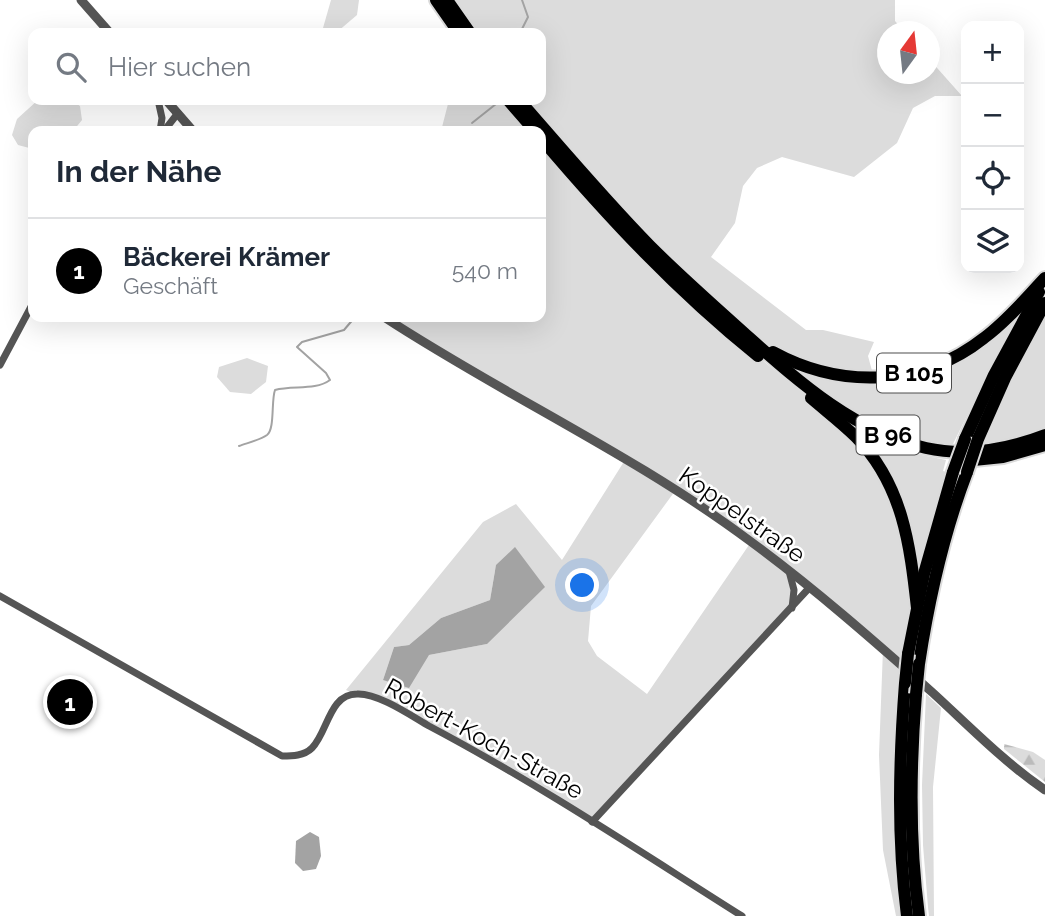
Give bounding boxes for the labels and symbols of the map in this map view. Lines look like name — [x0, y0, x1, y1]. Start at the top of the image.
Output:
north arrow — [877, 21, 940, 84]
road number: B 105 — [877, 354, 951, 392]
road number: B 96 — [856, 416, 920, 454]
street label: Koppelstraße — [674, 460, 811, 569]
your location — [565, 568, 599, 602]
street label: Robert-Koch-Straße — [380, 672, 589, 805]
pin: 1 — [47, 676, 93, 728]

